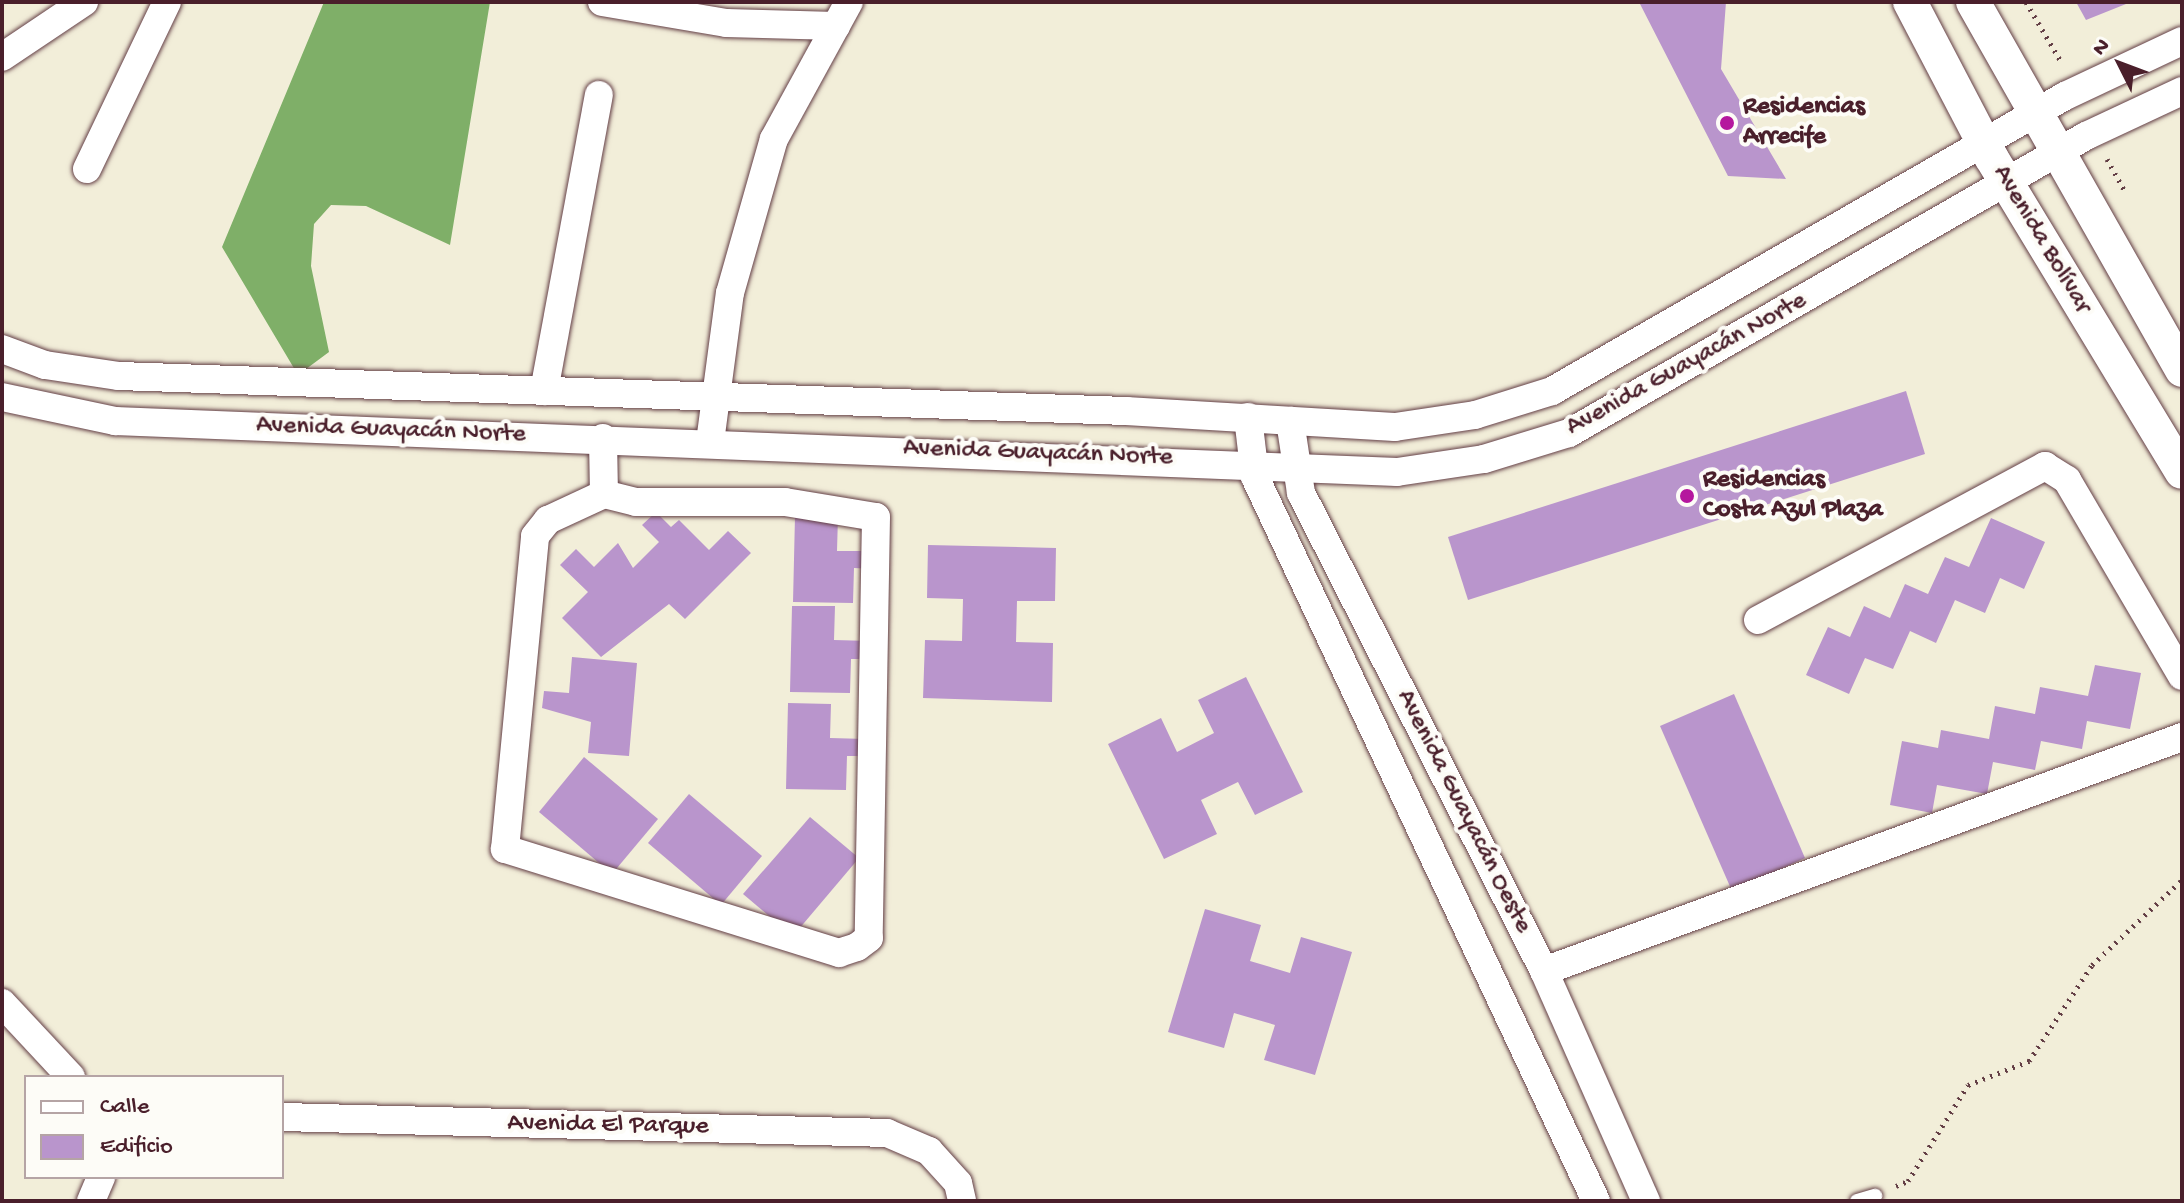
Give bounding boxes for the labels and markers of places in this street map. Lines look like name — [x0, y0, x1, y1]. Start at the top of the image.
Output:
place label: Residencias Arrecife — [1743, 92, 1865, 154]
marker: Residencias Arrecife — [1718, 114, 1736, 132]
place label: Residencias Costa Azul Plaza — [1703, 465, 1883, 526]
marker: Residencias Costa Azul Plaza — [1678, 487, 1696, 505]

